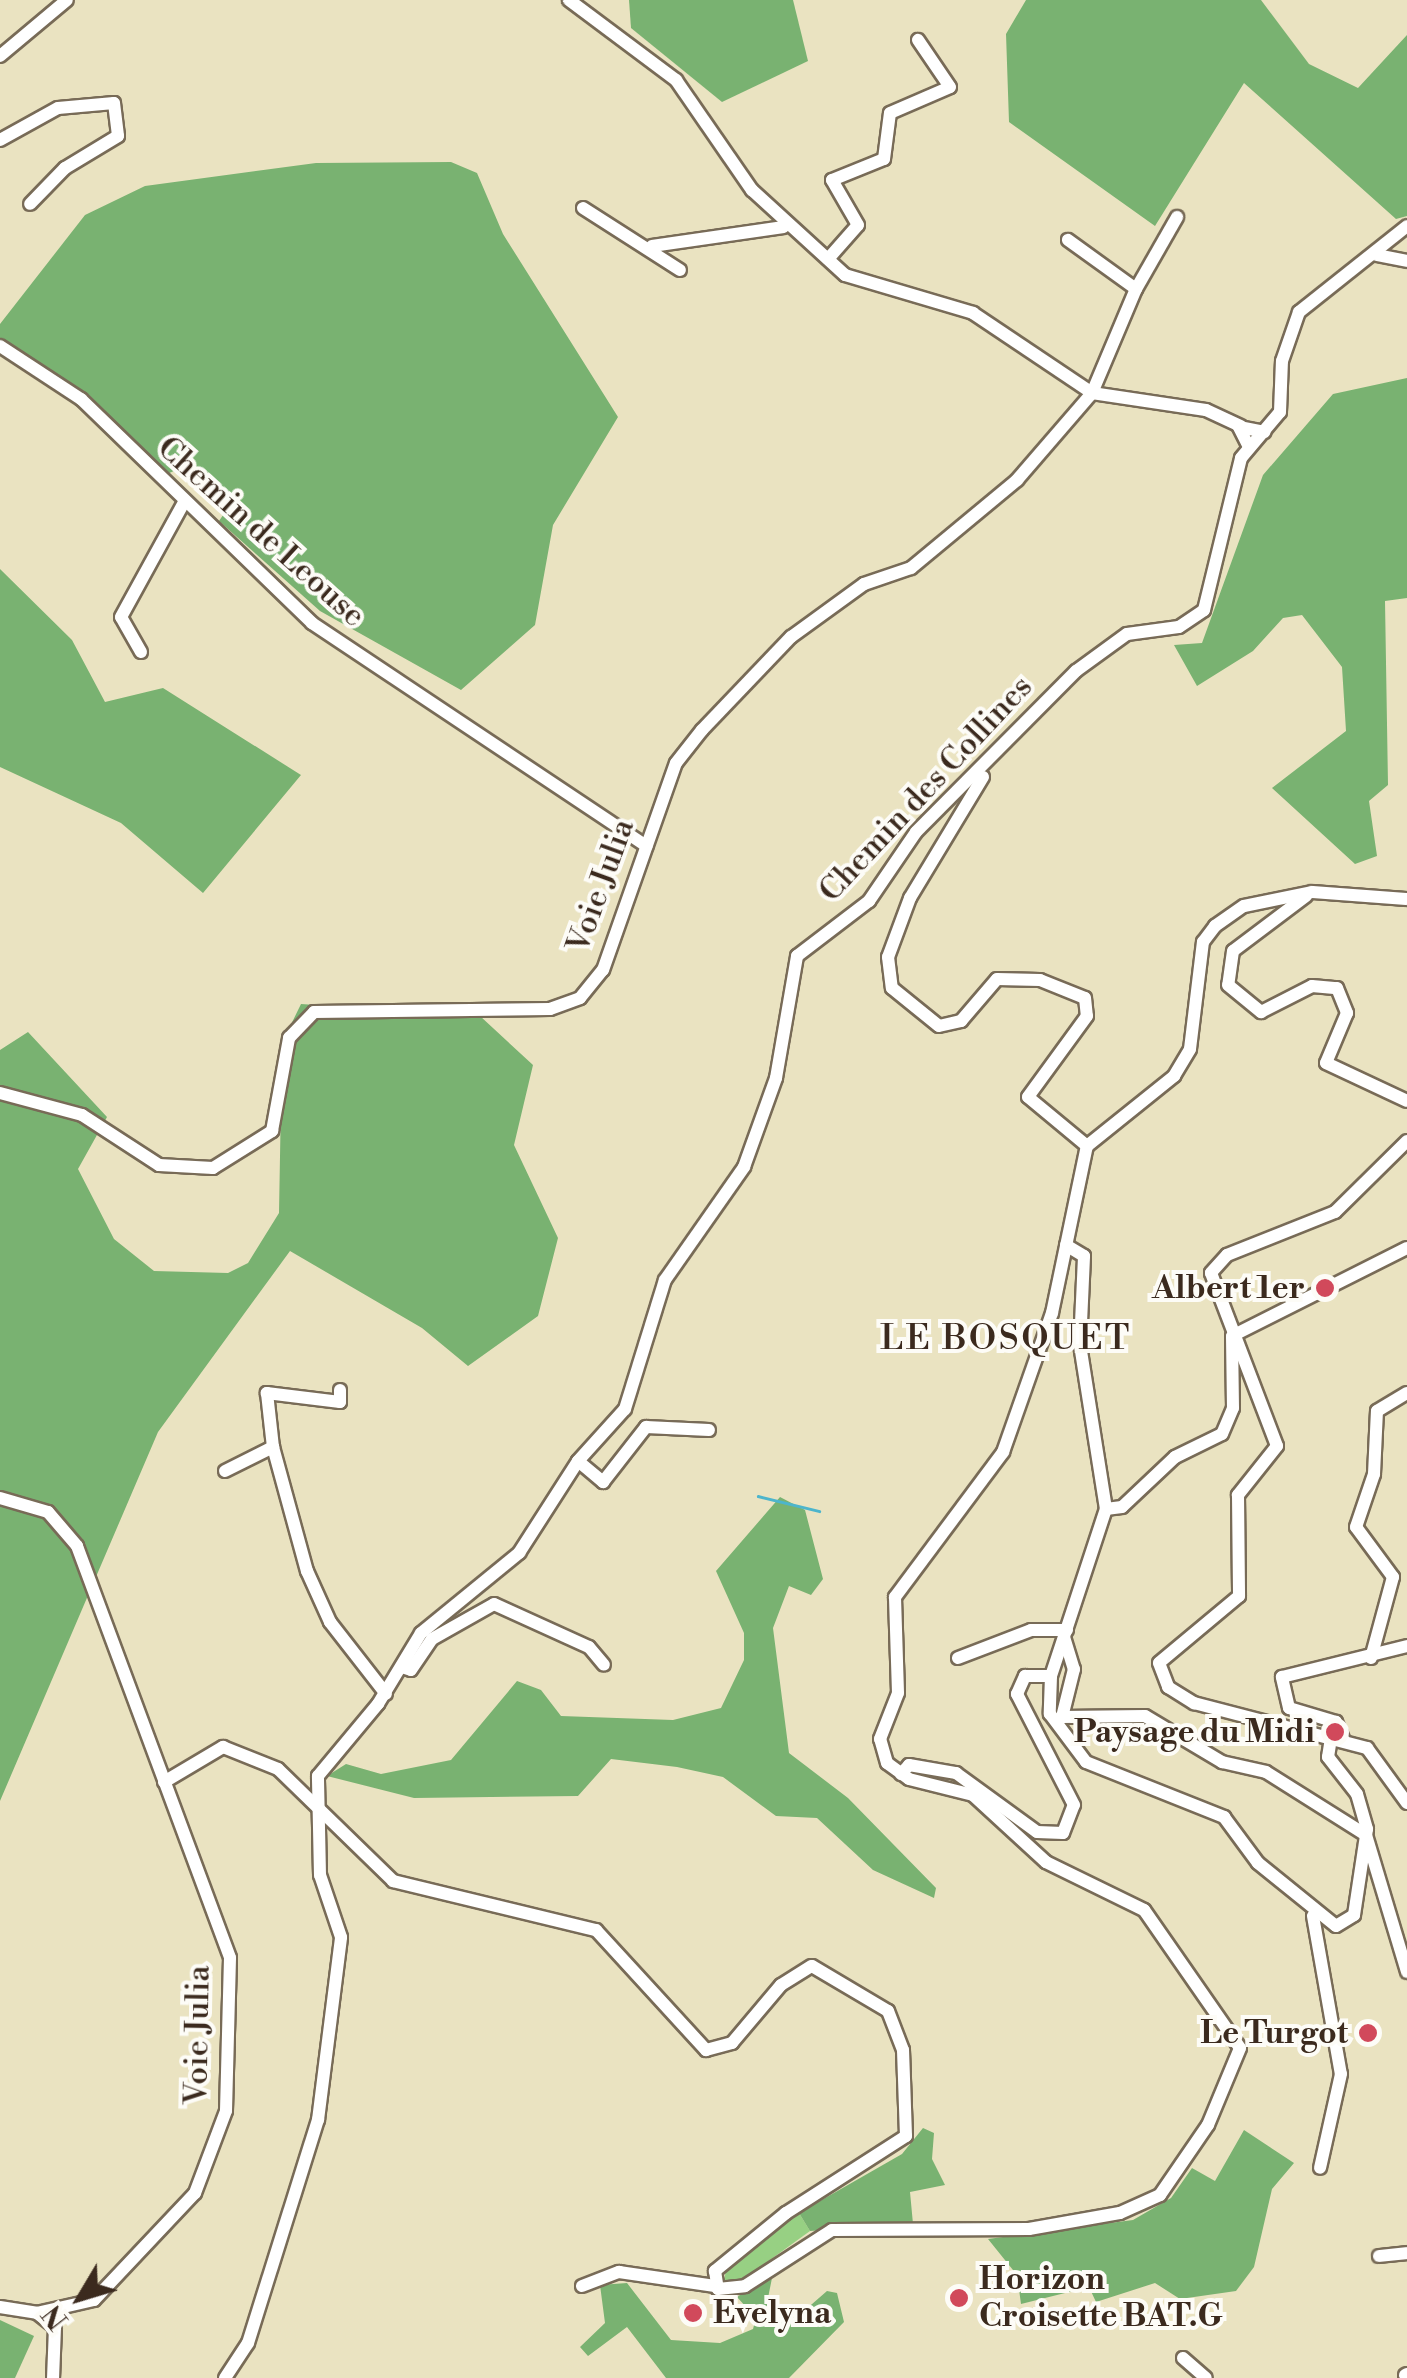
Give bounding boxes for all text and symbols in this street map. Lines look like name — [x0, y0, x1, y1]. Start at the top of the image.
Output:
street label: Chemin de Leouse — [149, 429, 373, 635]
street label: Chemin des Collines — [811, 668, 1041, 910]
street label: Voie Julia — [559, 814, 643, 958]
place label: Albert 1er — [1152, 1269, 1305, 1307]
marker: Albert 1er — [1314, 1277, 1336, 1299]
district label: LE BOSQUET — [880, 1318, 1132, 1360]
place label: Paysage du Midi — [1074, 1713, 1315, 1751]
marker: Paysage du Midi — [1324, 1721, 1346, 1743]
street label: Voie Julia — [178, 1965, 218, 2105]
place label: Le Turgot — [1200, 2014, 1348, 2052]
marker: Le Turgot — [1357, 2022, 1379, 2044]
north arrow — [30, 2248, 130, 2348]
place label: Horizon Croisette BAT.G — [979, 2261, 1223, 2336]
marker: Horizon Croisette BAT.G — [948, 2287, 970, 2309]
place label: Evelyna — [713, 2294, 831, 2332]
text: N — [35, 2297, 77, 2336]
marker: Evelyna — [682, 2302, 704, 2324]

